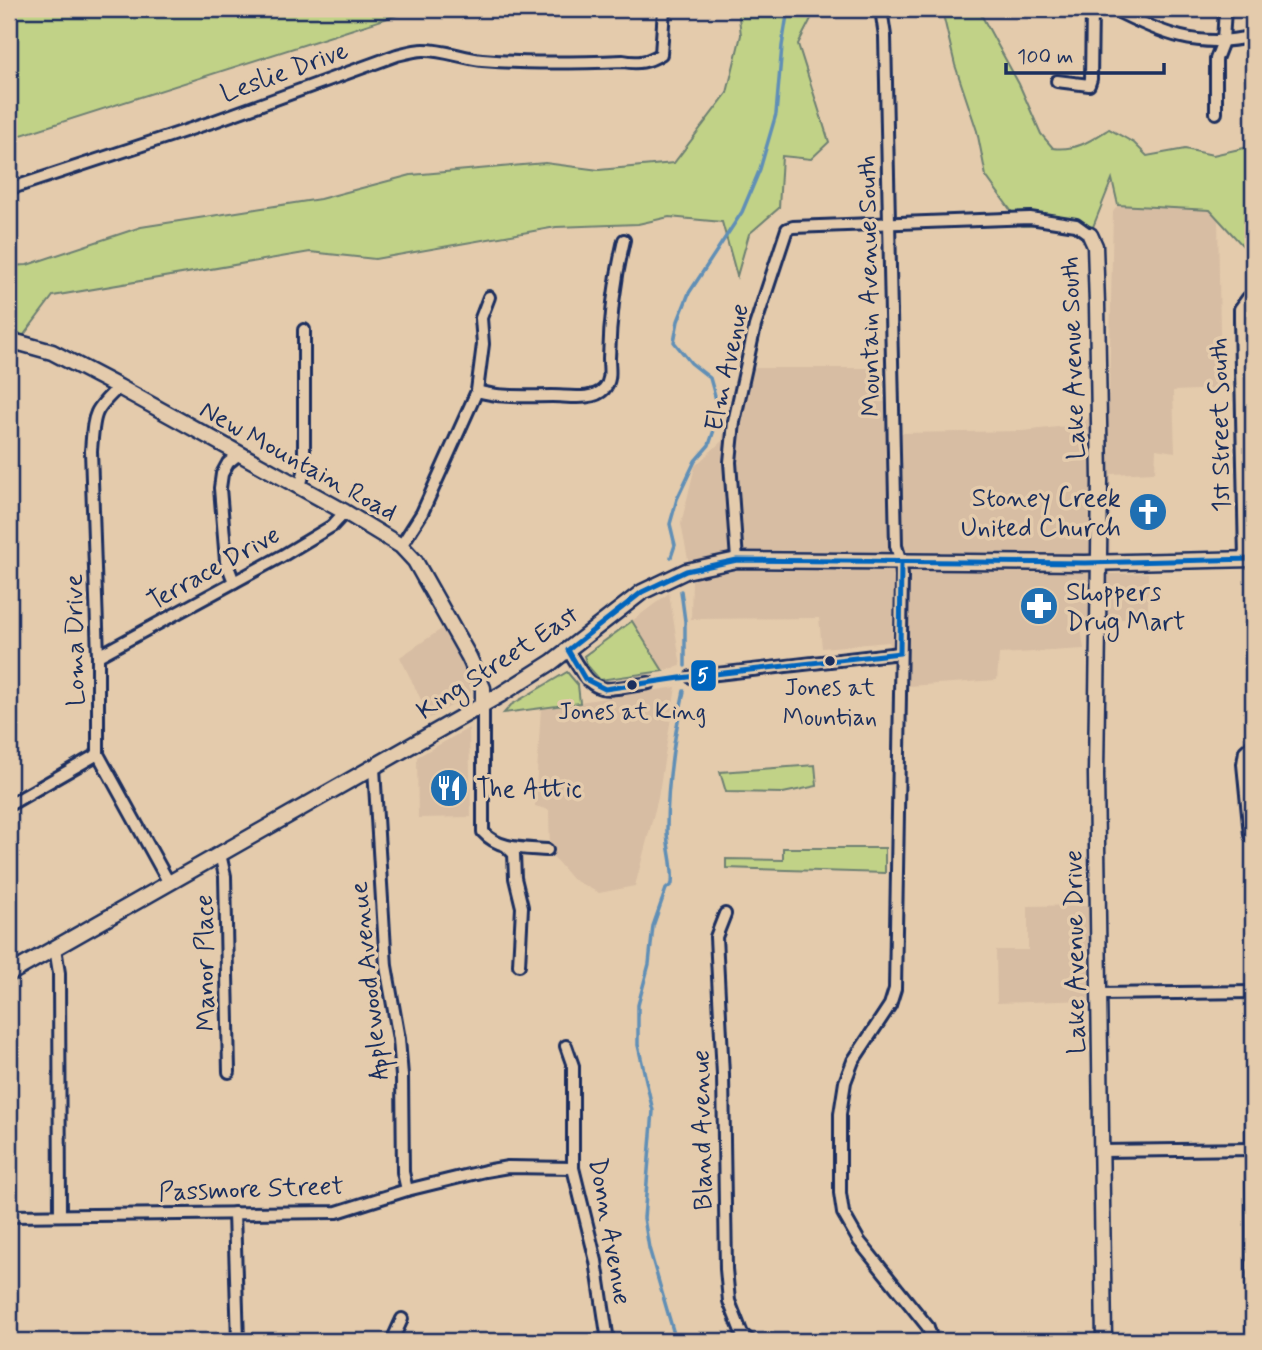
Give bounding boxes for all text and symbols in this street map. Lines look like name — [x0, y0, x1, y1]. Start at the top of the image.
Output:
scale bar — [1006, 32, 1164, 76]
street label: Leslie Drive — [216, 34, 353, 112]
text: 100 m — [1017, 43, 1073, 71]
street label: Mountain Avenue South — [851, 155, 889, 417]
street label: Lake Avenue South — [1053, 256, 1095, 460]
street label: Elm Avenue — [698, 301, 758, 434]
street label: 1st Street South — [1202, 337, 1240, 513]
street label: New Mountain Road — [193, 393, 403, 530]
place label: Stoney Creek United Church — [961, 482, 1121, 546]
church icon: Stoney Creek United Church — [1127, 491, 1169, 533]
street label: Terrace Drive — [142, 518, 286, 619]
street label: Loma Drive — [58, 573, 94, 706]
place label: Shoppers Drug Mart — [1066, 576, 1185, 642]
pharmacy icon: Shoppers Drug Mart — [1018, 585, 1060, 627]
street label: King Street East — [411, 599, 587, 730]
marker: Jones at Mountian — [823, 654, 837, 668]
line badge: 5 — [690, 659, 717, 692]
text: 5 — [697, 664, 709, 689]
place label: Jones at Mountian — [783, 673, 877, 734]
marker: Jones at King — [625, 678, 639, 692]
place label: Jones at King — [558, 697, 706, 728]
restaurant icon: The Attic — [428, 767, 470, 809]
place label: The Attic — [476, 773, 582, 807]
street label: Lake Avenue Drive — [1057, 850, 1095, 1054]
street label: Applewood Avenue — [343, 879, 400, 1082]
street label: Manor Place — [188, 894, 224, 1032]
street label: Bland Avenue — [685, 1049, 721, 1211]
street label: Donn Avenue — [579, 1155, 639, 1307]
street label: Passmore Street — [158, 1170, 344, 1210]

